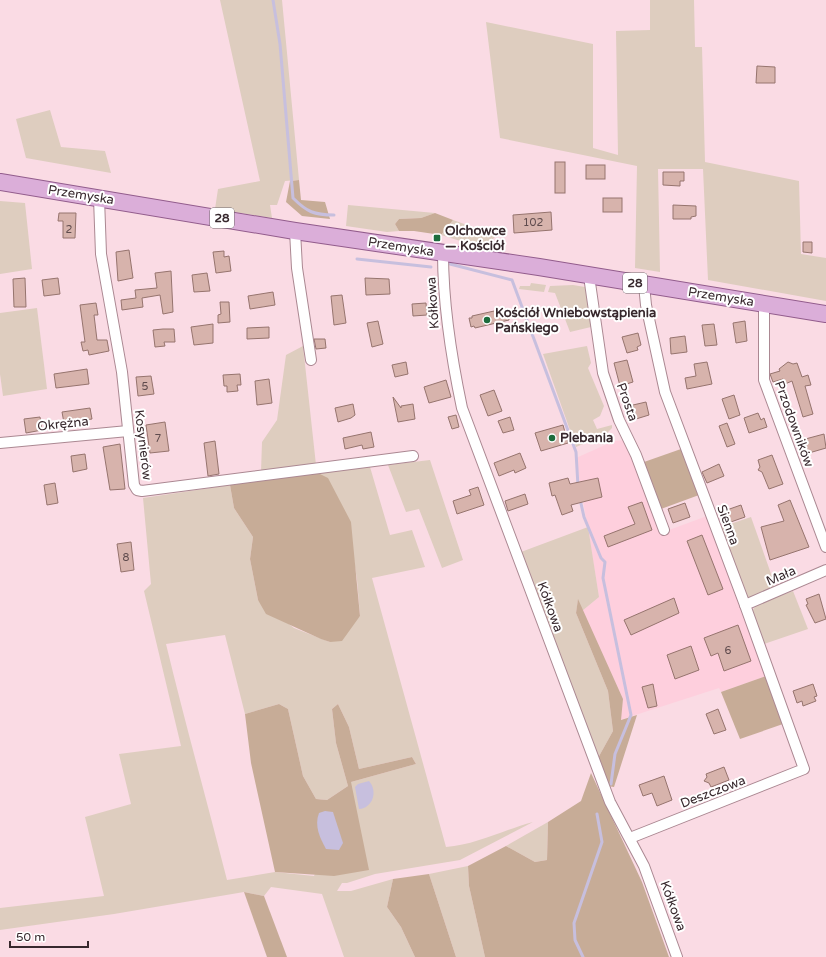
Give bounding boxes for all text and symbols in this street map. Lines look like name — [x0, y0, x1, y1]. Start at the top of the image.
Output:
street label: Przemyska — [47, 182, 115, 208]
road number: 28 — [210, 208, 234, 228]
house number: 102 — [523, 216, 543, 229]
house number: 2 — [66, 223, 73, 236]
place label: Olchowce — Kościół — [445, 223, 506, 254]
marker: Olchowce — Kościół — [432, 233, 442, 243]
street label: Przemyska — [367, 234, 435, 260]
road number: 28 — [623, 273, 647, 293]
street label: Kółkowa — [423, 276, 443, 330]
street label: Przemyska — [687, 284, 755, 310]
place label: Kościół Wniebowstąpienia Pańskiego — [495, 305, 656, 336]
marker: Kościół Wniebowstąpienia Pańskiego — [482, 315, 492, 325]
street label: Przodowników — [771, 379, 817, 469]
house number: 5 — [142, 380, 149, 393]
street label: Prosta — [613, 381, 641, 423]
street label: Kosynierów — [131, 409, 155, 481]
street label: Okrężna — [37, 413, 89, 435]
place label: Plebania — [560, 430, 613, 446]
house number: 7 — [155, 432, 162, 445]
marker: Plebania — [547, 433, 557, 443]
street label: Sienna — [713, 503, 743, 547]
house number: 8 — [123, 551, 130, 564]
street label: Mała — [764, 563, 798, 589]
street label: Kółkowa — [534, 580, 566, 634]
house number: 6 — [725, 644, 732, 657]
street label: Deszczowa — [678, 772, 748, 812]
street label: Kółkowa — [657, 879, 689, 933]
scale bar — [10, 923, 88, 949]
text: 50 m — [16, 930, 45, 944]

